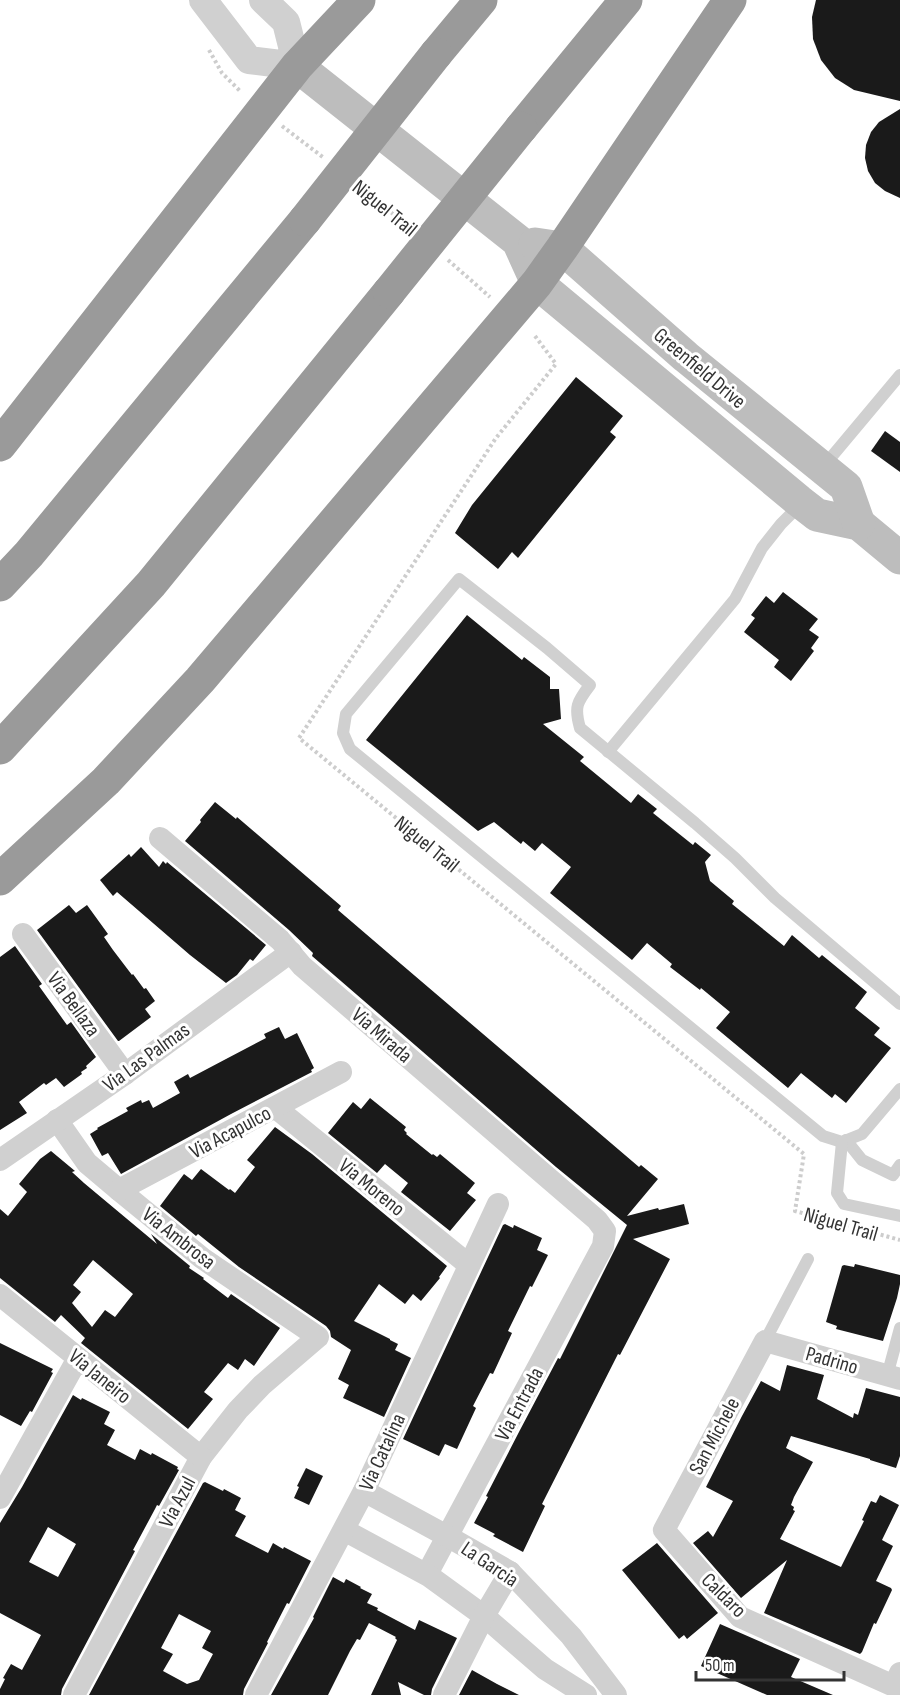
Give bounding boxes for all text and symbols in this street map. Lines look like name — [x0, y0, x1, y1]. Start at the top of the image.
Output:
street label: Niguel Trail — [347, 175, 422, 242]
street label: Greenfield Drive — [649, 323, 751, 414]
street label: Niguel Trail — [389, 811, 464, 878]
street label: Via Bellaza — [42, 967, 105, 1042]
street label: Via Mirada — [346, 1002, 417, 1068]
street label: Via Las Palmas — [98, 1018, 195, 1097]
street label: Via Acapulco — [185, 1101, 275, 1164]
street label: Via Moreno — [334, 1153, 410, 1222]
street label: Via Ambrosa — [137, 1202, 220, 1275]
street label: Niguel Trail — [801, 1202, 881, 1247]
street label: Padrino — [803, 1341, 861, 1380]
street label: Via Janeiro — [63, 1344, 136, 1409]
street label: Via Entrada — [490, 1363, 549, 1445]
street label: San Michele — [684, 1393, 745, 1479]
street label: Via Catalina — [354, 1410, 411, 1495]
street label: Via Azul — [154, 1472, 201, 1532]
street label: La Garcia — [456, 1536, 523, 1593]
street label: Caldaro — [696, 1568, 751, 1623]
scale bar — [696, 1644, 844, 1682]
text: 50 m — [705, 1655, 735, 1676]

